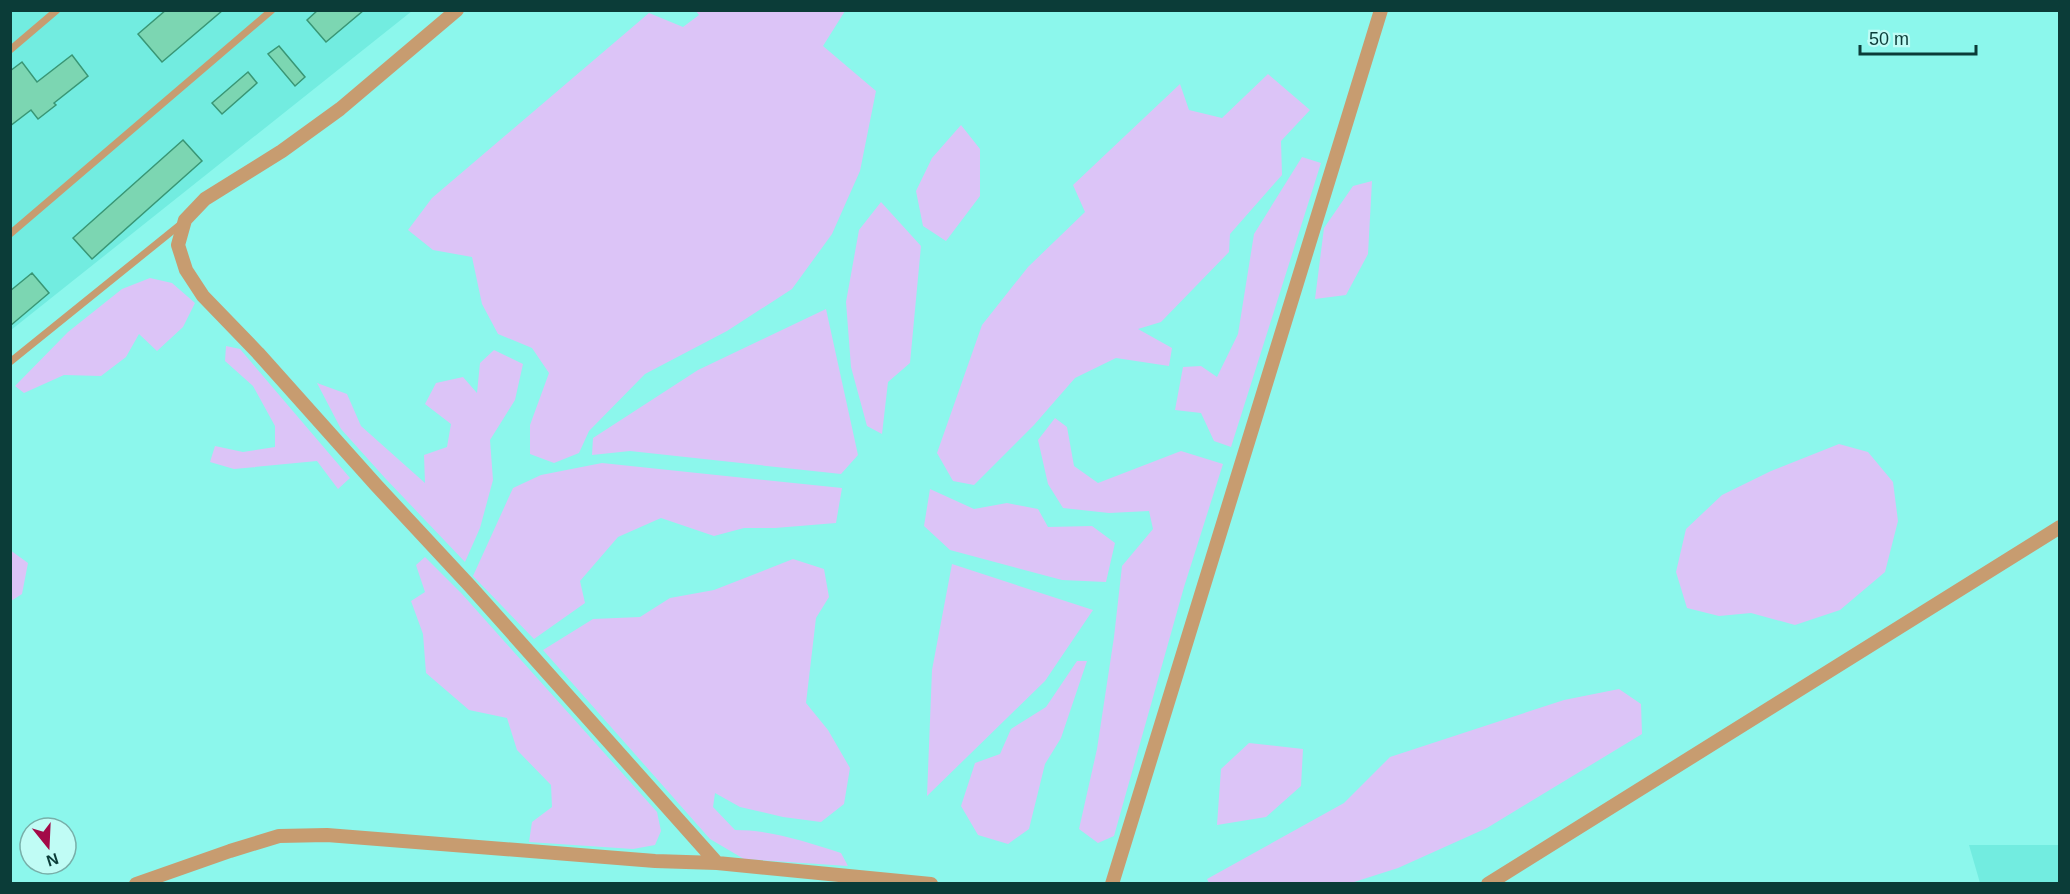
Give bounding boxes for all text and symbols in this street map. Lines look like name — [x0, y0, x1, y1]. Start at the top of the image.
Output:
scale bar — [1860, 18, 1976, 56]
text: 50 m — [1869, 29, 1909, 49]
north arrow — [18, 816, 78, 876]
text: N — [44, 850, 61, 870]

